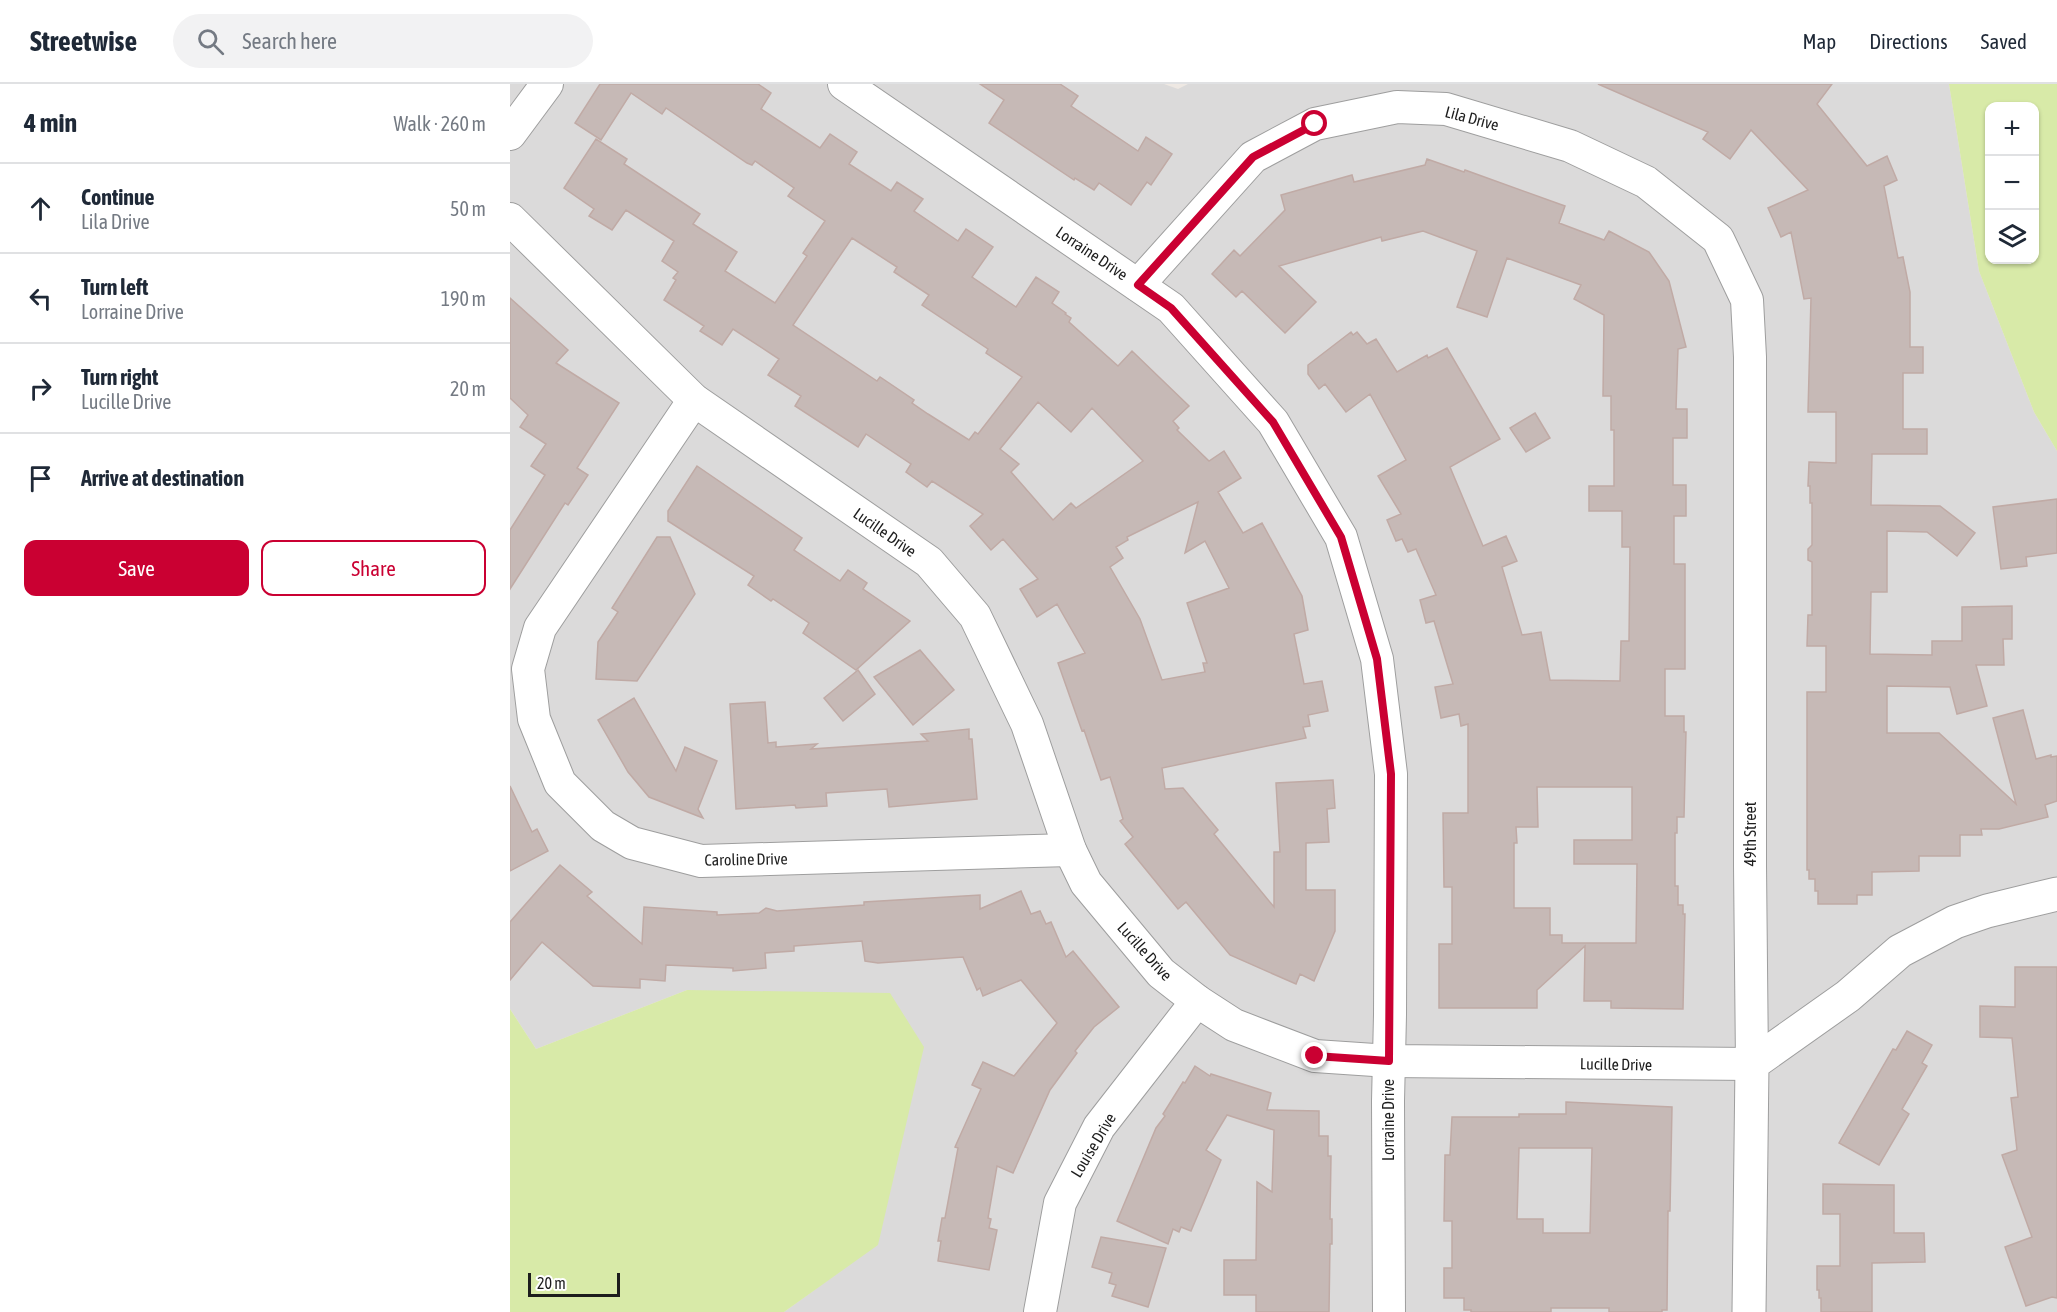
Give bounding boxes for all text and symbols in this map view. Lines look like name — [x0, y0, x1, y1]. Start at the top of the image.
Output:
search box — [173, 14, 593, 68]
text: Streetwise — [30, 25, 137, 57]
icon: search — [194, 25, 227, 58]
text: Search here — [242, 28, 337, 54]
text: Map — [1802, 29, 1836, 53]
text: Directions — [1869, 29, 1948, 53]
text: Saved — [1981, 29, 2027, 53]
street label: Lila Drive — [1443, 102, 1501, 134]
map controls — [1985, 102, 2039, 264]
button: + — [1985, 102, 2039, 156]
text: 4 min — [24, 108, 77, 138]
route start — [1301, 110, 1327, 136]
text: Walk · 260 m — [394, 112, 486, 135]
button: − — [1985, 156, 2039, 210]
text: Continue — [81, 184, 155, 210]
icon: ahead — [24, 192, 57, 225]
text: 50 m — [450, 197, 486, 220]
text: Lila Drive — [81, 210, 150, 233]
button: layers — [1985, 210, 2039, 264]
street label: Lorraine Drive — [1053, 223, 1131, 283]
text: Turn left — [81, 274, 148, 300]
icon: left — [24, 282, 57, 315]
text: 190 m — [441, 287, 486, 310]
text: Lorraine Drive — [81, 300, 184, 323]
text: Turn right — [81, 364, 158, 390]
icon: right — [24, 372, 57, 405]
text: 20 m — [450, 377, 486, 400]
text: Lucille Drive — [81, 390, 171, 413]
icon: arrive — [24, 462, 57, 495]
text: Arrive at destination — [81, 465, 244, 491]
street label: Lucille Drive — [850, 504, 920, 560]
button: Save — [24, 540, 249, 596]
button: Share — [261, 540, 486, 596]
street label: 49th Street — [1741, 801, 1759, 866]
street label: Caroline Drive — [704, 849, 788, 869]
street label: Lucille Drive — [1114, 918, 1176, 984]
route end — [1301, 1042, 1327, 1068]
street label: Lucille Drive — [1580, 1054, 1652, 1074]
street label: Lorraine Drive — [1379, 1079, 1397, 1161]
street label: Louise Drive — [1067, 1110, 1119, 1180]
scale bar — [528, 1270, 620, 1298]
text: 20 m — [537, 1274, 566, 1292]

